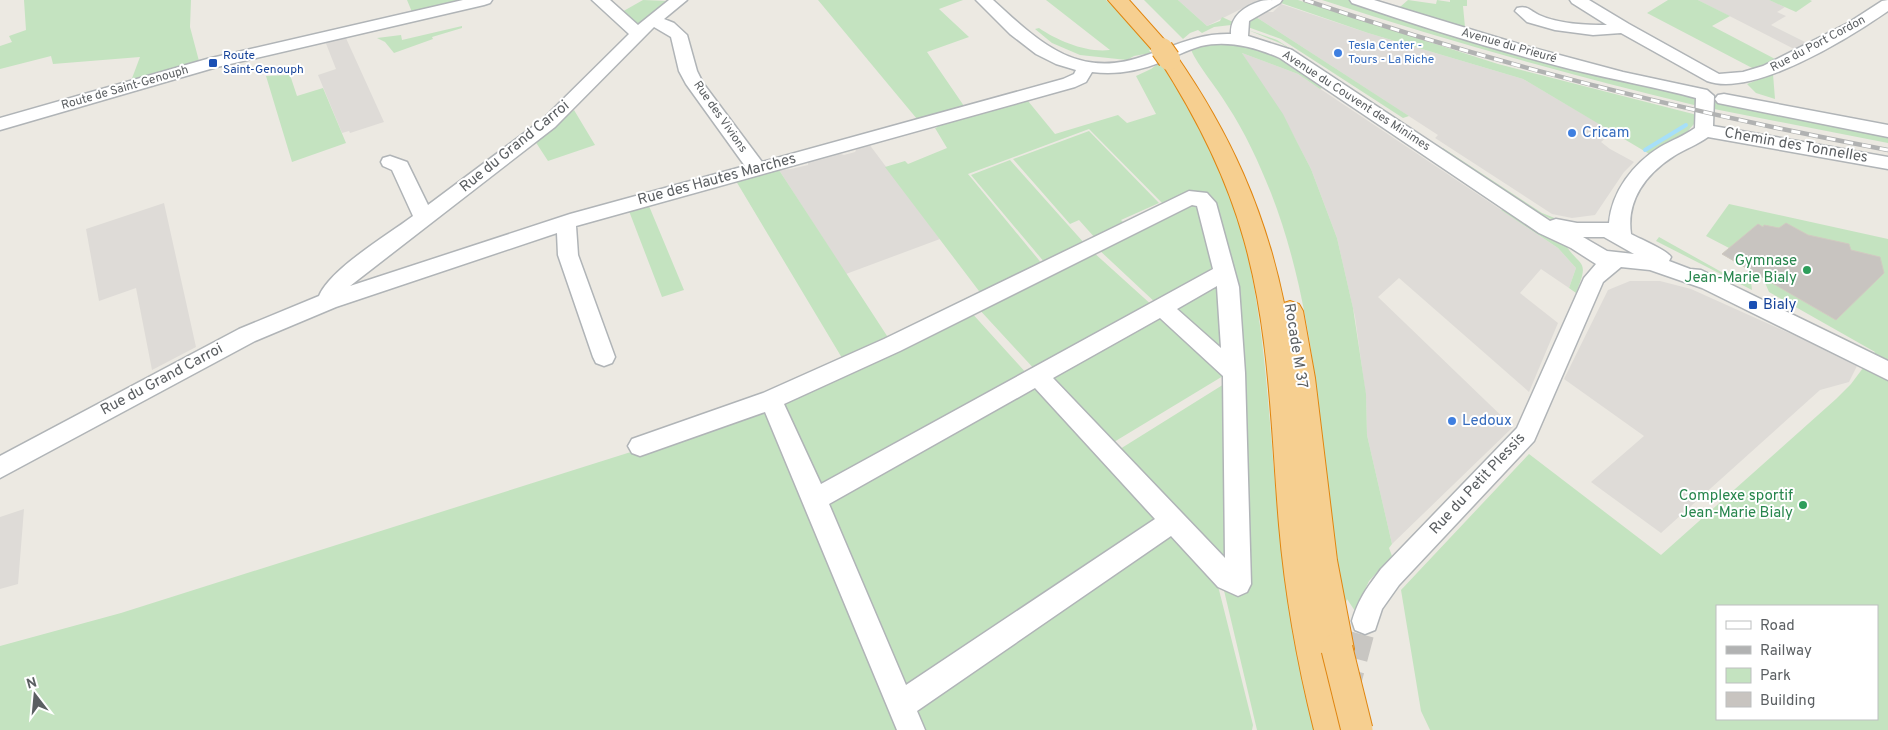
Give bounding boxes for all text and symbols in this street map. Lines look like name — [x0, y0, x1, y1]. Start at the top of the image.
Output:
street label: Rue du Port Cordon — [1768, 12, 1868, 76]
street label: Avenue du Prieuré — [1459, 25, 1559, 67]
place label: Tesla Center - Tours - La Riche — [1348, 38, 1434, 68]
street label: Avenue du Couvent des Minimes — [1279, 47, 1433, 155]
marker: Tesla Center - Tours - La Riche — [1332, 47, 1344, 59]
place label: Route Saint-Genouph — [223, 48, 304, 78]
marker: Route Saint-Genouph — [207, 57, 219, 69]
street label: Route de Saint-Genouph — [60, 62, 190, 114]
street label: Rue des Vivions — [689, 78, 751, 156]
street label: Rue du Grand Carroi — [456, 97, 574, 197]
place label: Cricam — [1582, 124, 1629, 143]
street label: Chemin des Tonnelles — [1723, 124, 1869, 168]
marker: Cricam — [1566, 127, 1578, 139]
street label: Rue des Hautes Marches — [636, 150, 798, 210]
place label: Gymnase Jean-Marie Bialy — [1684, 252, 1797, 288]
marker: Gymnase Jean-Marie Bialy — [1801, 264, 1813, 276]
place label: Bialy — [1763, 296, 1796, 315]
marker: Bialy — [1747, 299, 1759, 311]
street label: Rocade M 37 — [1279, 302, 1311, 390]
street label: Rue du Grand Carroi — [98, 340, 226, 420]
place label: Ledoux — [1462, 412, 1512, 431]
marker: Ledoux — [1446, 415, 1458, 427]
street label: Rue du Petit Plessis — [1426, 429, 1530, 539]
place label: Complexe sportif Jean-Marie Bialy — [1679, 487, 1793, 523]
marker: Complexe sportif Jean-Marie Bialy — [1797, 499, 1809, 511]
legend — [1716, 605, 1878, 720]
text: Road — [1760, 617, 1795, 636]
text: Railway — [1760, 642, 1812, 661]
text: Park — [1760, 667, 1791, 686]
north arrow — [10, 670, 60, 720]
text: N — [25, 674, 39, 694]
text: Building — [1760, 692, 1815, 711]

